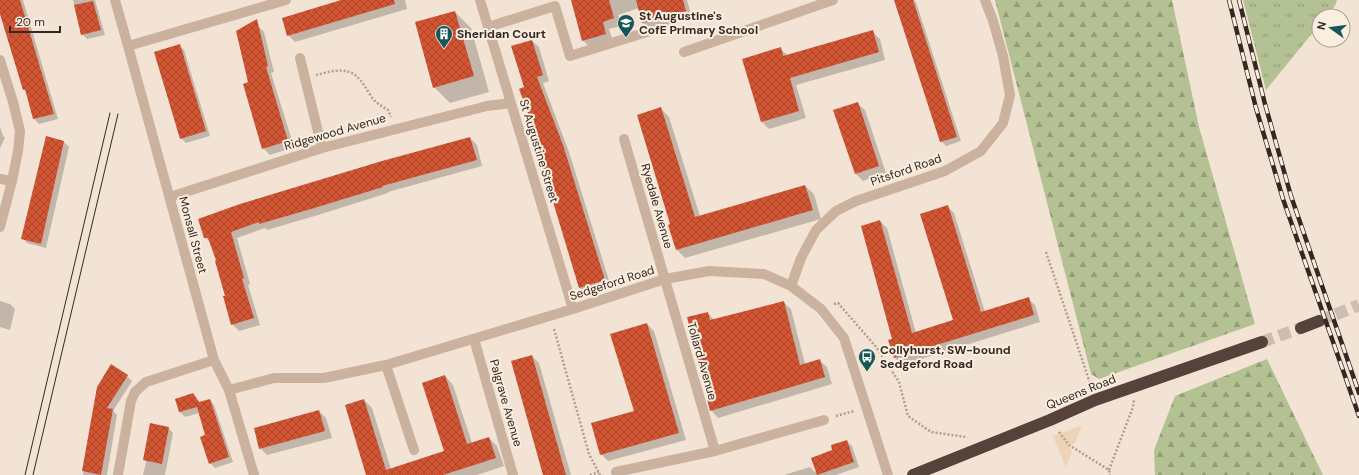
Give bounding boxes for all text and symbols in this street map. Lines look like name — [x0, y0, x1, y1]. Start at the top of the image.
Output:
scale bar — [10, 8, 60, 34]
place label: St Augustine's CofE Primary School — [639, 8, 758, 38]
north arrow — [1311, 8, 1351, 48]
school or university icon: St Augustine's CofE Primary School — [616, 13, 636, 38]
text: 20 m — [16, 14, 45, 30]
text: N — [1314, 20, 1329, 31]
building icon: Sheridan Court — [434, 24, 454, 49]
place label: Sheridan Court — [457, 26, 546, 42]
street label: St Augustine Street — [516, 97, 562, 205]
street label: Ridgewood Avenue — [282, 110, 388, 154]
street label: Pitsford Road — [868, 150, 944, 190]
street label: Ryedale Avenue — [637, 162, 677, 250]
street label: Monsall Street — [175, 195, 211, 276]
street label: Sedgeford Road — [567, 262, 657, 304]
street label: Tollard Avenue — [683, 320, 721, 402]
place label: Collyhurst, SW-bound Sedgeford Road — [880, 342, 1011, 372]
bus stop icon: Collyhurst, SW-bound Sedgeford Road — [857, 347, 877, 372]
street label: Palgrave Avenue — [486, 357, 526, 449]
street label: Queens Road — [1044, 371, 1118, 413]

